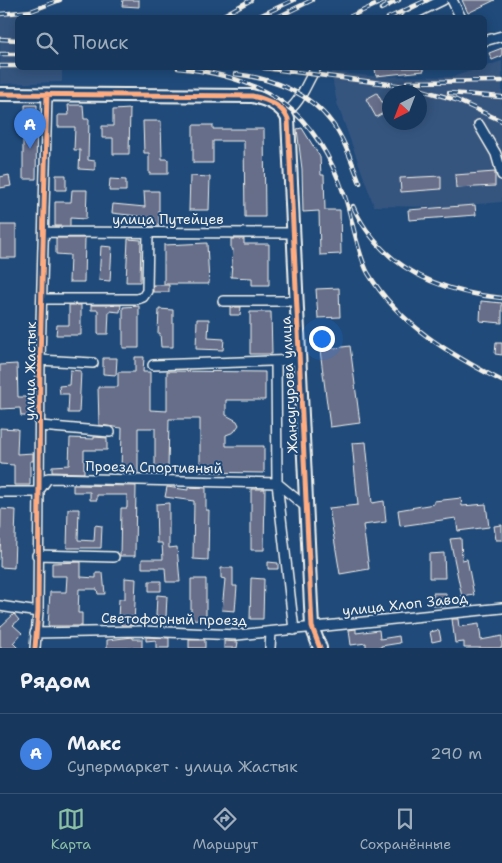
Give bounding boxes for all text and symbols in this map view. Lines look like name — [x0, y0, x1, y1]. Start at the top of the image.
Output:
search box — [15, 15, 487, 70]
icon: search — [33, 29, 61, 57]
text: Поиск — [73, 30, 128, 55]
north arrow — [382, 85, 427, 130]
pin: A — [14, 108, 46, 149]
street label: улица Путейцев — [112, 210, 224, 228]
street label: Жансугурова улица — [276, 316, 302, 454]
street label: улица Жастык — [20, 321, 40, 421]
your location — [309, 326, 335, 352]
street label: Проезд Спортивный — [85, 457, 223, 477]
street label: улица Хлоп Завод — [341, 588, 469, 620]
street label: Светофорный проезд — [101, 609, 247, 629]
text: Рядом — [20, 667, 90, 695]
text: Макс — [67, 731, 121, 756]
text: A — [30, 743, 42, 764]
text: 290 m — [430, 743, 482, 764]
text: Супермаркет · улица Жастык — [67, 756, 298, 777]
tab: Карта — [51, 805, 91, 853]
tab: Маршрут — [193, 805, 258, 853]
tab: Сохранённые — [360, 805, 451, 853]

